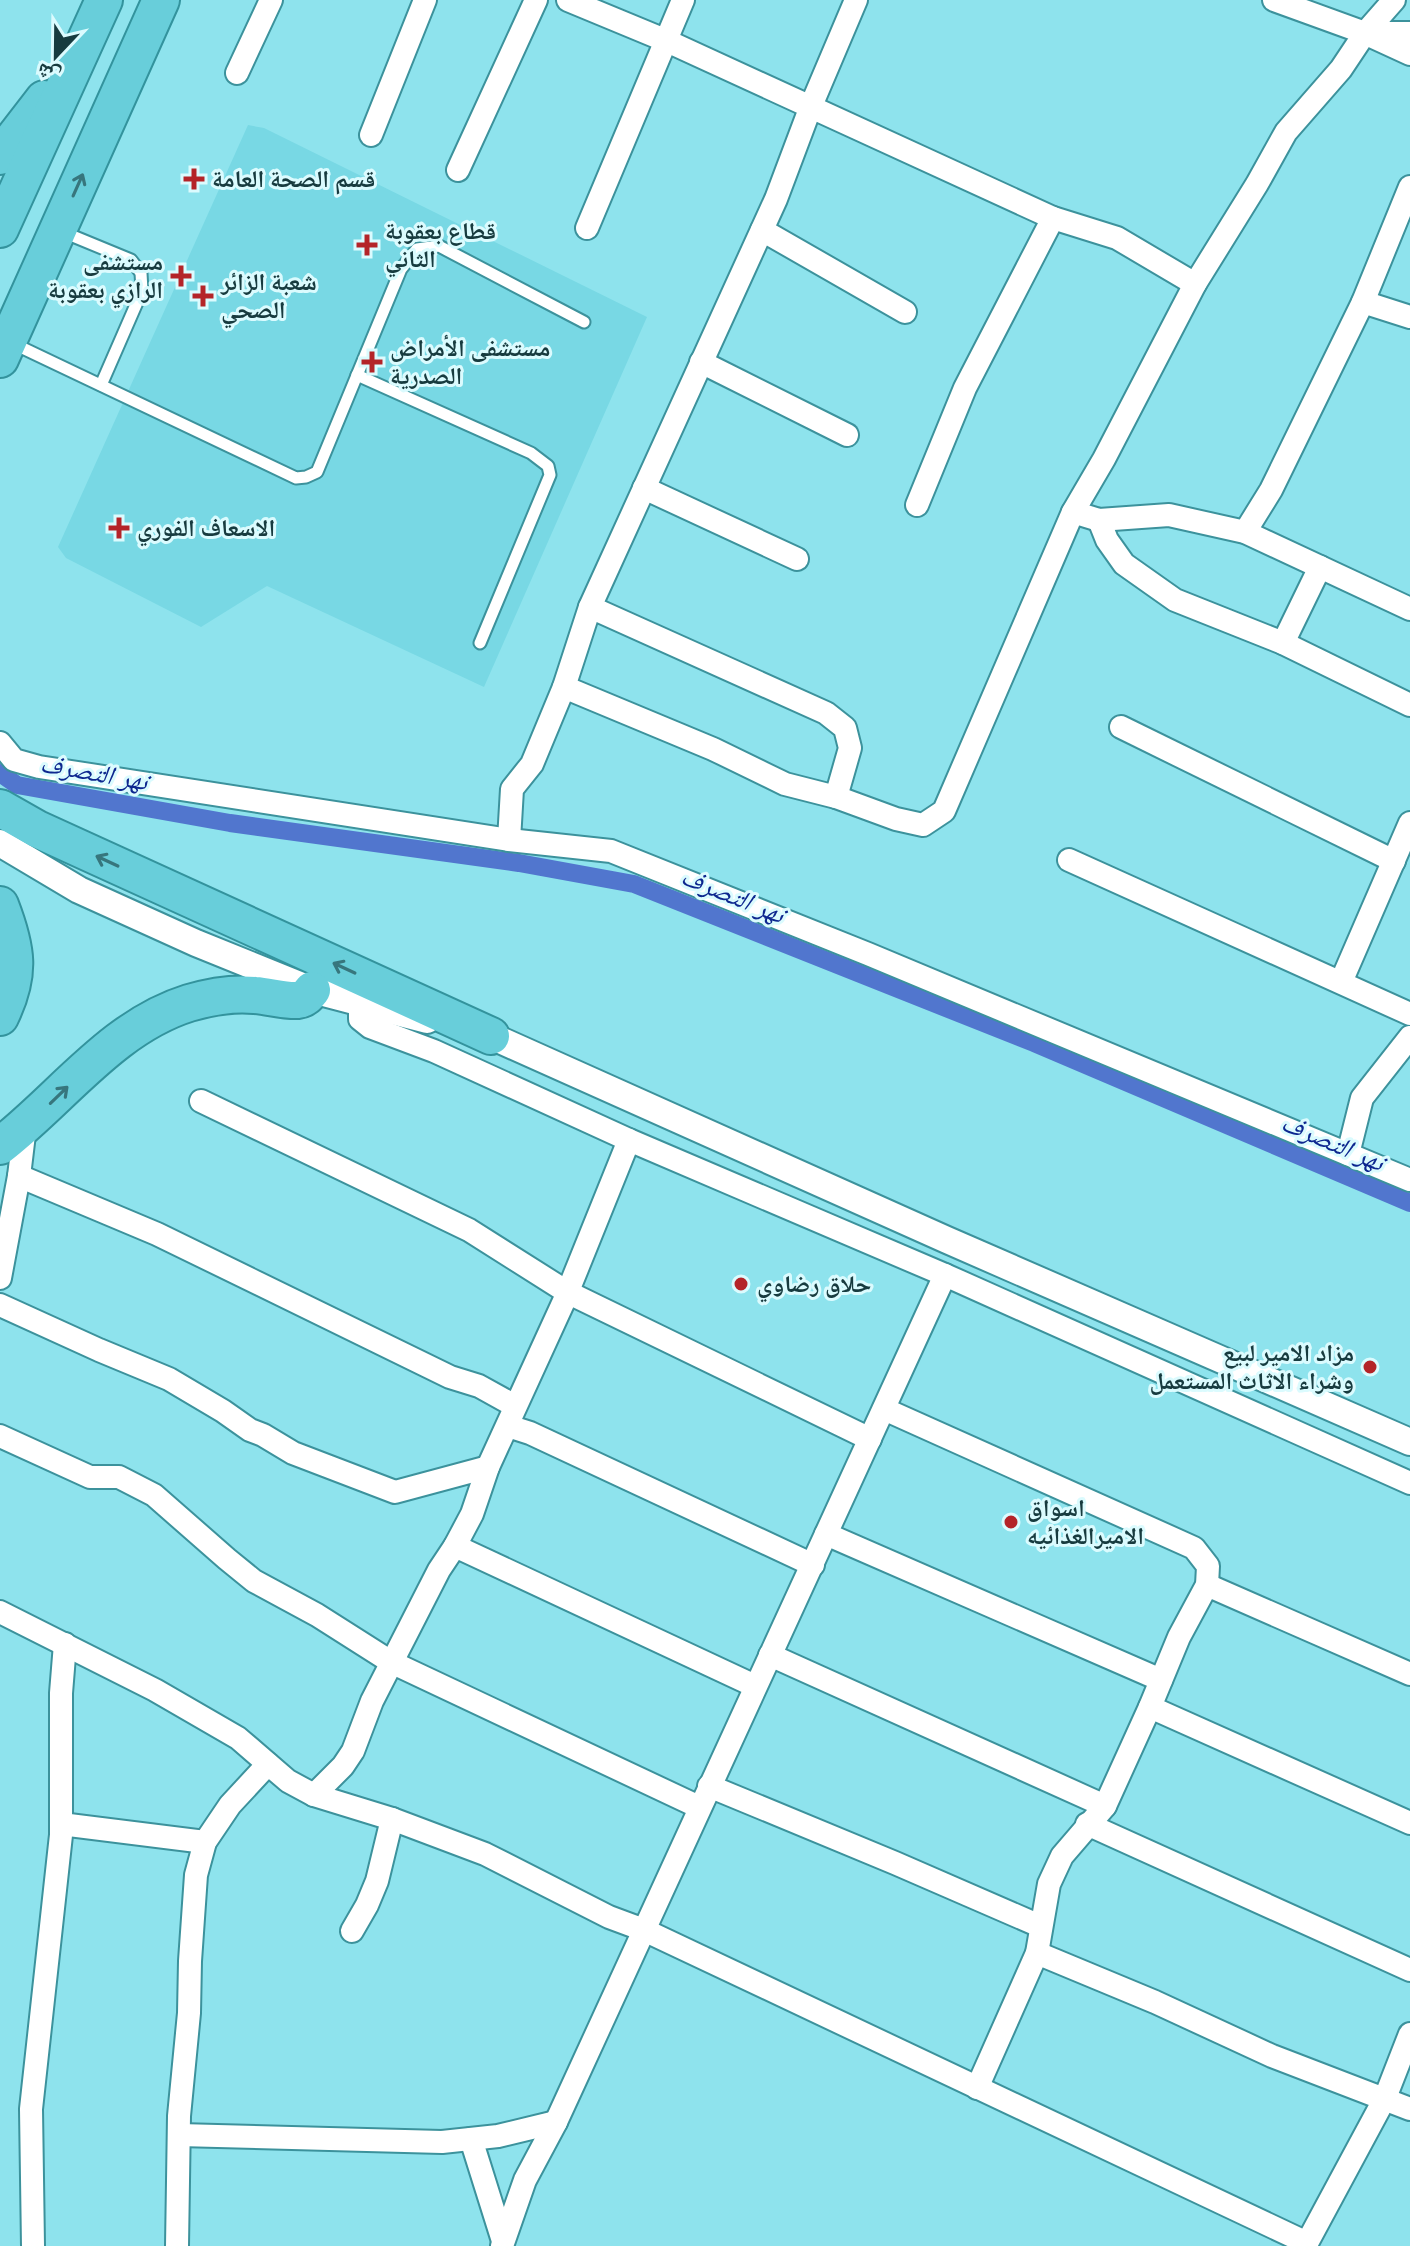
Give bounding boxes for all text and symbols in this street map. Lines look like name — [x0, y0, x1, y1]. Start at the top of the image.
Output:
north arrow — [16, 16, 96, 96]
text: ش — [33, 57, 65, 91]
place label: قسم الصحة العامة — [212, 164, 375, 195]
marker: قسم الصحة العامة — [183, 168, 205, 190]
one-way arrow — [71, 174, 86, 198]
place label: قطاع بعقوبة الثاني — [385, 216, 496, 278]
marker: قطاع بعقوبة الثاني — [356, 234, 378, 256]
place label: مستشفى الرازي بعقوبة — [48, 247, 163, 309]
marker: مستشفى الرازي بعقوبة — [170, 265, 192, 287]
place label: شعبة الزائر الصحي — [220, 267, 317, 329]
marker: شعبة الزائر الصحي — [192, 285, 214, 307]
place label: مستشفى الأمراض الصدرية — [390, 333, 550, 390]
marker: مستشفى الأمراض الصدرية — [361, 351, 383, 373]
place label: الاسعاف الفوري — [137, 513, 275, 547]
marker: الاسعاف الفوري — [108, 517, 130, 539]
water label: نهر التصرف — [38, 747, 154, 797]
one-way arrow — [96, 852, 120, 867]
water label: نهر التصرف — [677, 860, 793, 931]
one-way arrow — [332, 960, 357, 975]
one-way arrow — [48, 1086, 68, 1104]
water label: نهر التصرف — [1277, 1106, 1393, 1178]
place label: حلاق رضاوي — [757, 1269, 871, 1303]
marker: حلاق رضاوي — [732, 1275, 750, 1293]
place label: مزاد الامير لبيع وشراء الاثاث المستعمل — [1150, 1338, 1354, 1395]
marker: مزاد الامير لبيع وشراء الاثاث المستعمل — [1361, 1358, 1379, 1376]
place label: اسواق الاميرالغذائيه — [1027, 1493, 1144, 1550]
marker: اسواق الاميرالغذائيه — [1002, 1513, 1020, 1531]

